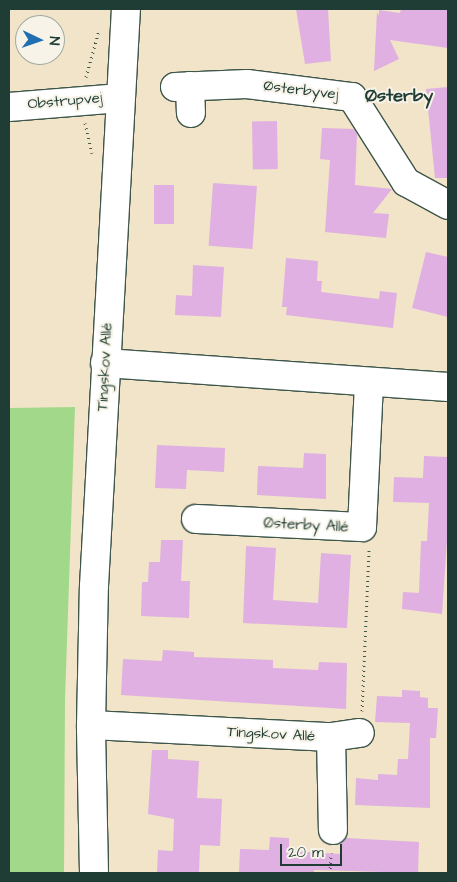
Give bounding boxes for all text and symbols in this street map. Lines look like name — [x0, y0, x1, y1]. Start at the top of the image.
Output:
north arrow — [15, 15, 65, 65]
text: N — [44, 36, 64, 46]
street label: Østerbyvej — [263, 76, 339, 104]
district label: Østerby — [365, 85, 433, 107]
street label: Obstrupvej — [27, 89, 103, 113]
street label: Tingskov Allé — [94, 322, 116, 412]
street label: Østerby Allé — [263, 514, 349, 536]
street label: Tingskov Allé — [226, 723, 316, 745]
scale bar — [282, 834, 344, 866]
text: 20 m — [288, 842, 324, 863]

